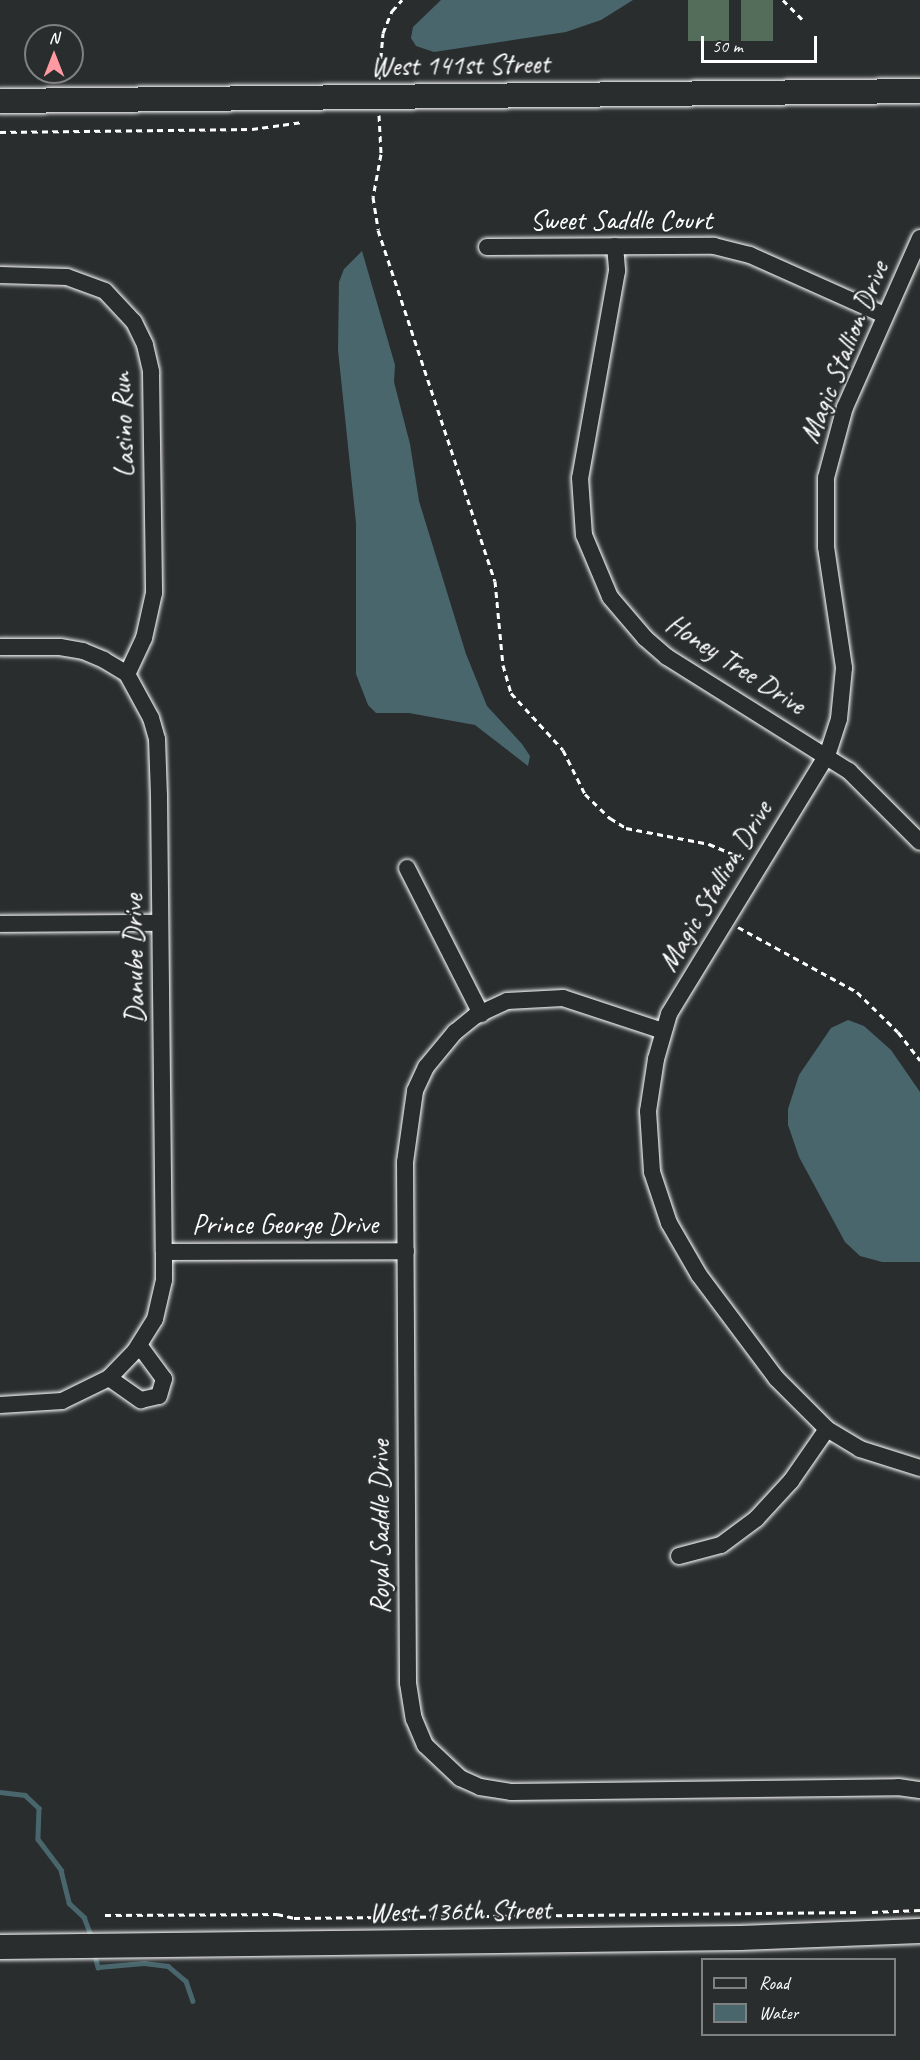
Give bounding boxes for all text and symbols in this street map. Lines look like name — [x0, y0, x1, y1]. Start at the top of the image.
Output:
north arrow — [24, 24, 84, 84]
scale bar — [704, 24, 820, 62]
text: N — [49, 28, 59, 48]
text: 50 m — [712, 35, 743, 57]
street label: West 141st Street — [370, 47, 550, 83]
street label: Sweet Saddle Court — [530, 203, 712, 237]
street label: Magic Stallion Drive — [792, 256, 896, 448]
street label: Lasino Run — [104, 372, 142, 478]
street label: Honey Tree Drive — [660, 606, 812, 722]
street label: Magic Stallion Drive — [651, 794, 779, 978]
street label: Danube Drive — [116, 894, 152, 1024]
street label: Prince George Drive — [192, 1207, 378, 1241]
street label: Royal Saddle Drive — [363, 1439, 397, 1615]
street label: West 136th Street — [368, 1893, 552, 1929]
legend — [701, 1958, 896, 2036]
text: Road — [759, 1972, 789, 1994]
text: Water — [759, 2002, 798, 2024]

